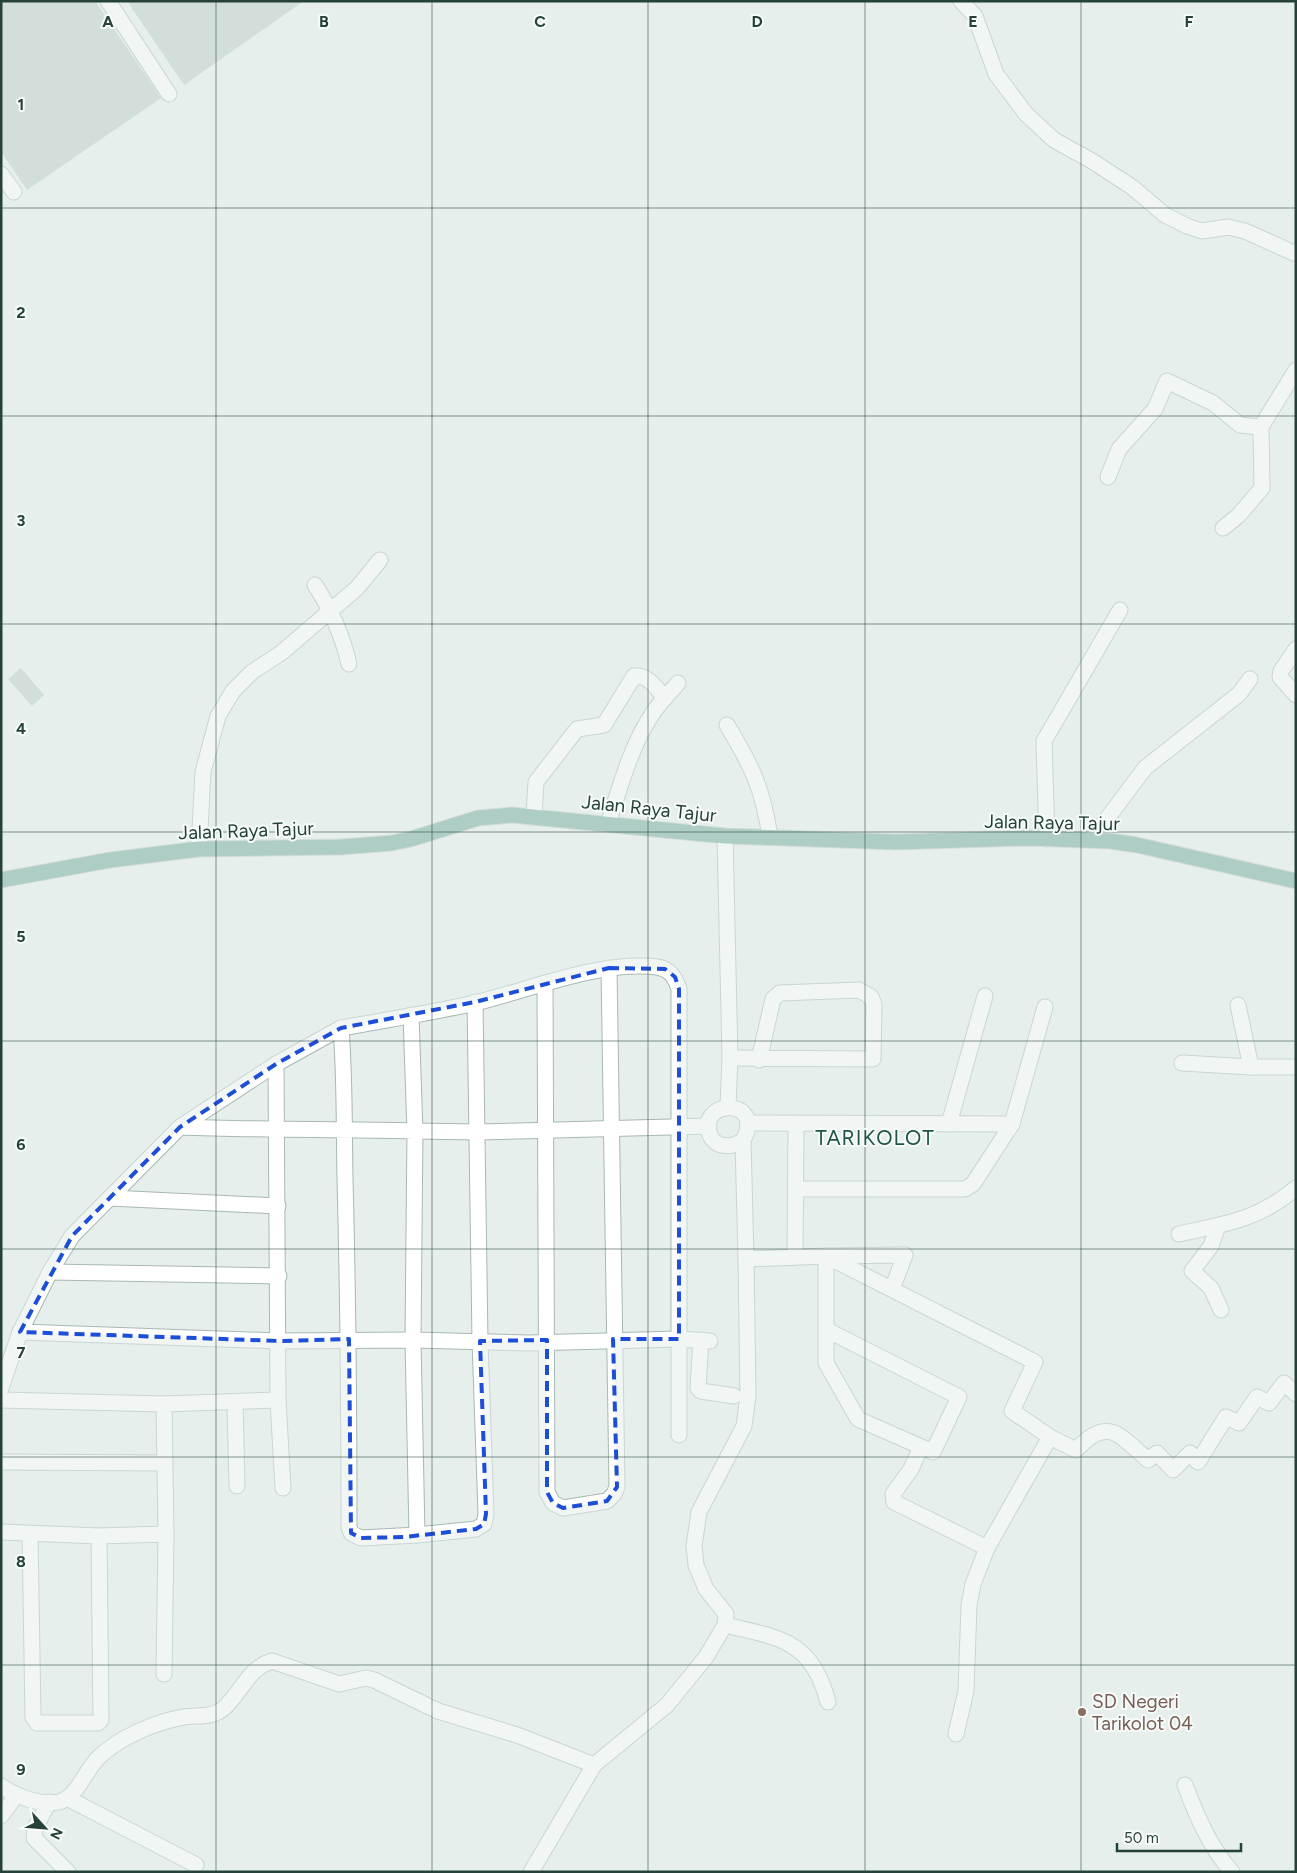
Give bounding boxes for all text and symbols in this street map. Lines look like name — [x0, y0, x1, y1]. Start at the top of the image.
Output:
text: A — [102, 12, 114, 31]
text: B — [319, 12, 329, 31]
text: C — [534, 12, 546, 31]
text: D — [751, 12, 763, 31]
text: E — [968, 12, 978, 31]
text: F — [1185, 12, 1194, 31]
text: 1 — [18, 95, 24, 114]
text: 2 — [16, 303, 26, 322]
text: 3 — [17, 511, 26, 530]
text: 4 — [16, 719, 26, 738]
street label: Jalan Raya Tajur — [580, 790, 718, 827]
street label: Jalan Raya Tajur — [984, 810, 1120, 835]
street label: Jalan Raya Tajur — [178, 817, 315, 844]
text: 5 — [16, 927, 26, 946]
district label: TARIKOLOT — [815, 1125, 935, 1150]
text: 6 — [16, 1135, 26, 1154]
text: 7 — [17, 1343, 26, 1362]
text: 8 — [16, 1552, 26, 1571]
place label: SD Negeri Tarikolot 04 — [1092, 1690, 1193, 1735]
marker: SD Negeri Tarikolot 04 — [1076, 1706, 1088, 1718]
text: 9 — [16, 1760, 26, 1779]
north arrow — [20, 1803, 70, 1853]
scale bar — [1117, 1820, 1241, 1852]
text: N — [46, 1825, 66, 1842]
text: 50 m — [1124, 1829, 1159, 1847]

